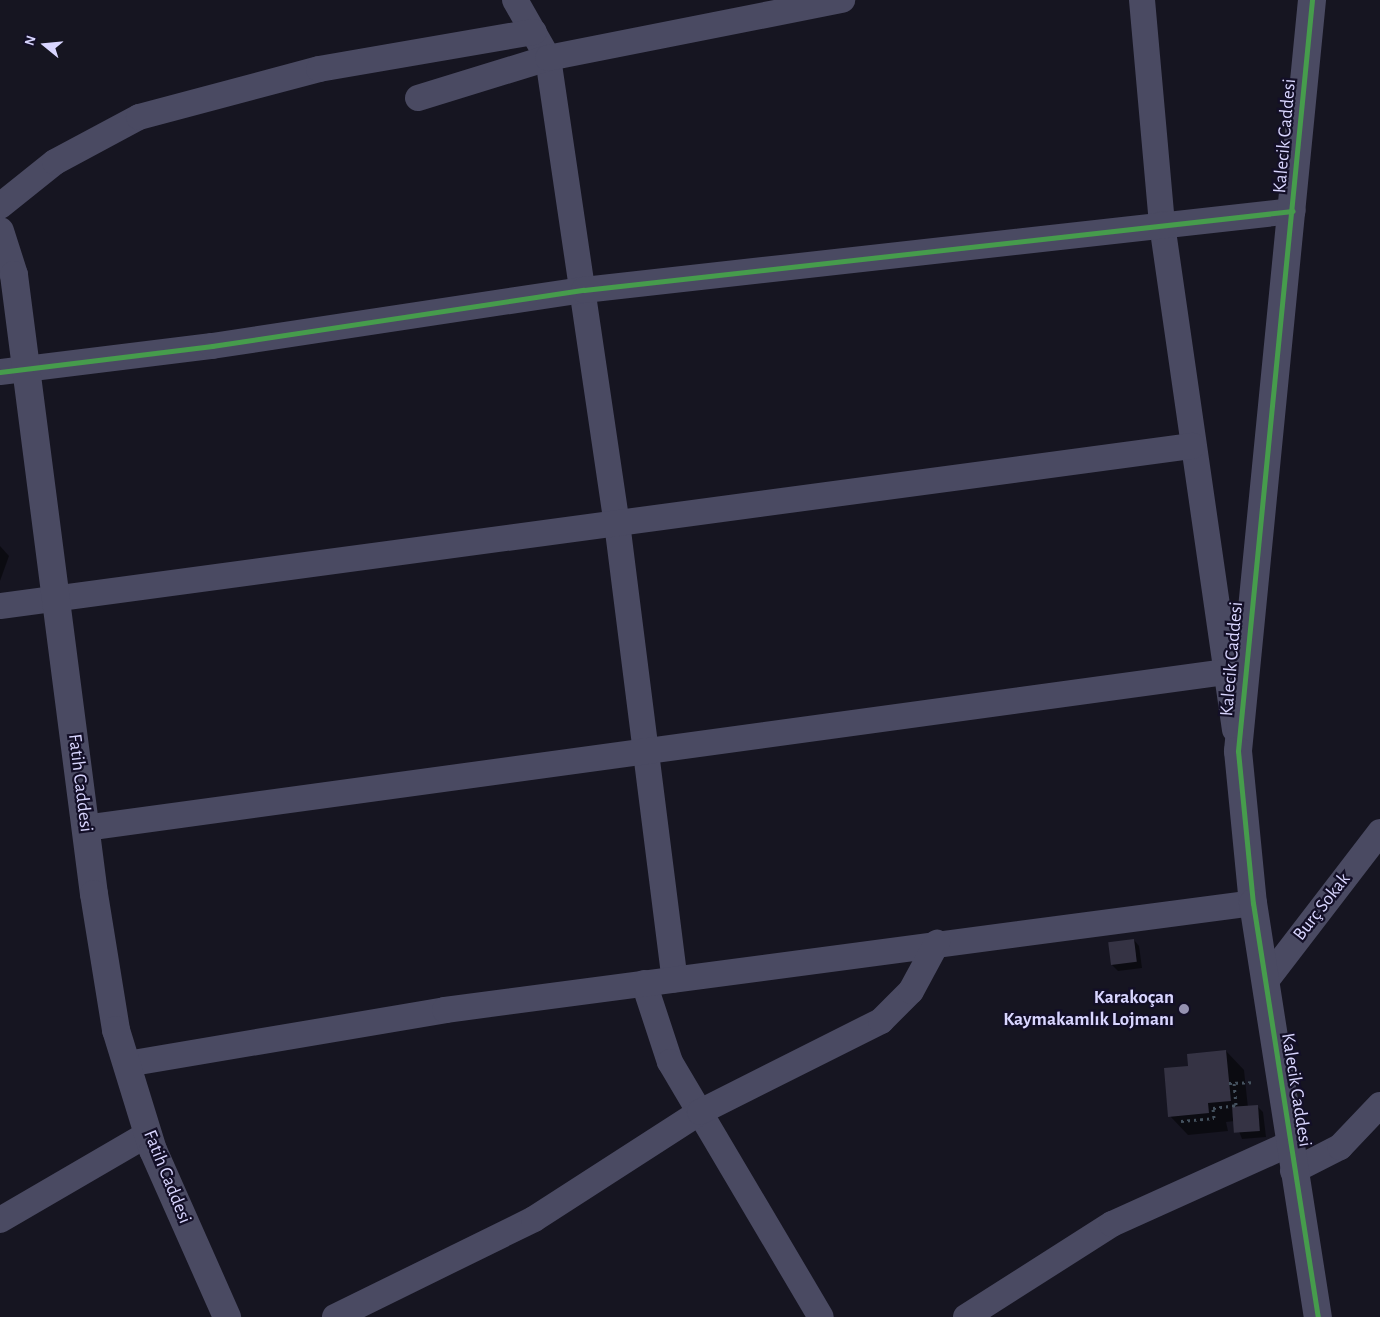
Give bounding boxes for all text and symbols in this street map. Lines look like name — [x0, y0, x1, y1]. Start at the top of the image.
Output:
north arrow — [20, 20, 70, 70]
text: N — [23, 34, 39, 47]
street label: Kalecik Caddesi — [1269, 78, 1301, 194]
street label: Kalecik Caddesi — [1216, 601, 1248, 717]
street label: Fatih Caddesi — [63, 733, 97, 833]
street label: Burç Sokak — [1288, 868, 1356, 946]
place label: Karakoçan Kaymakamlık Lojmanı — [1003, 987, 1174, 1031]
marker: Karakoçan Kaymakamlık Lojmanı — [1178, 1003, 1190, 1015]
street label: Kalecik Caddesi — [1276, 1031, 1316, 1149]
street label: Fatih Caddesi — [138, 1127, 196, 1227]

